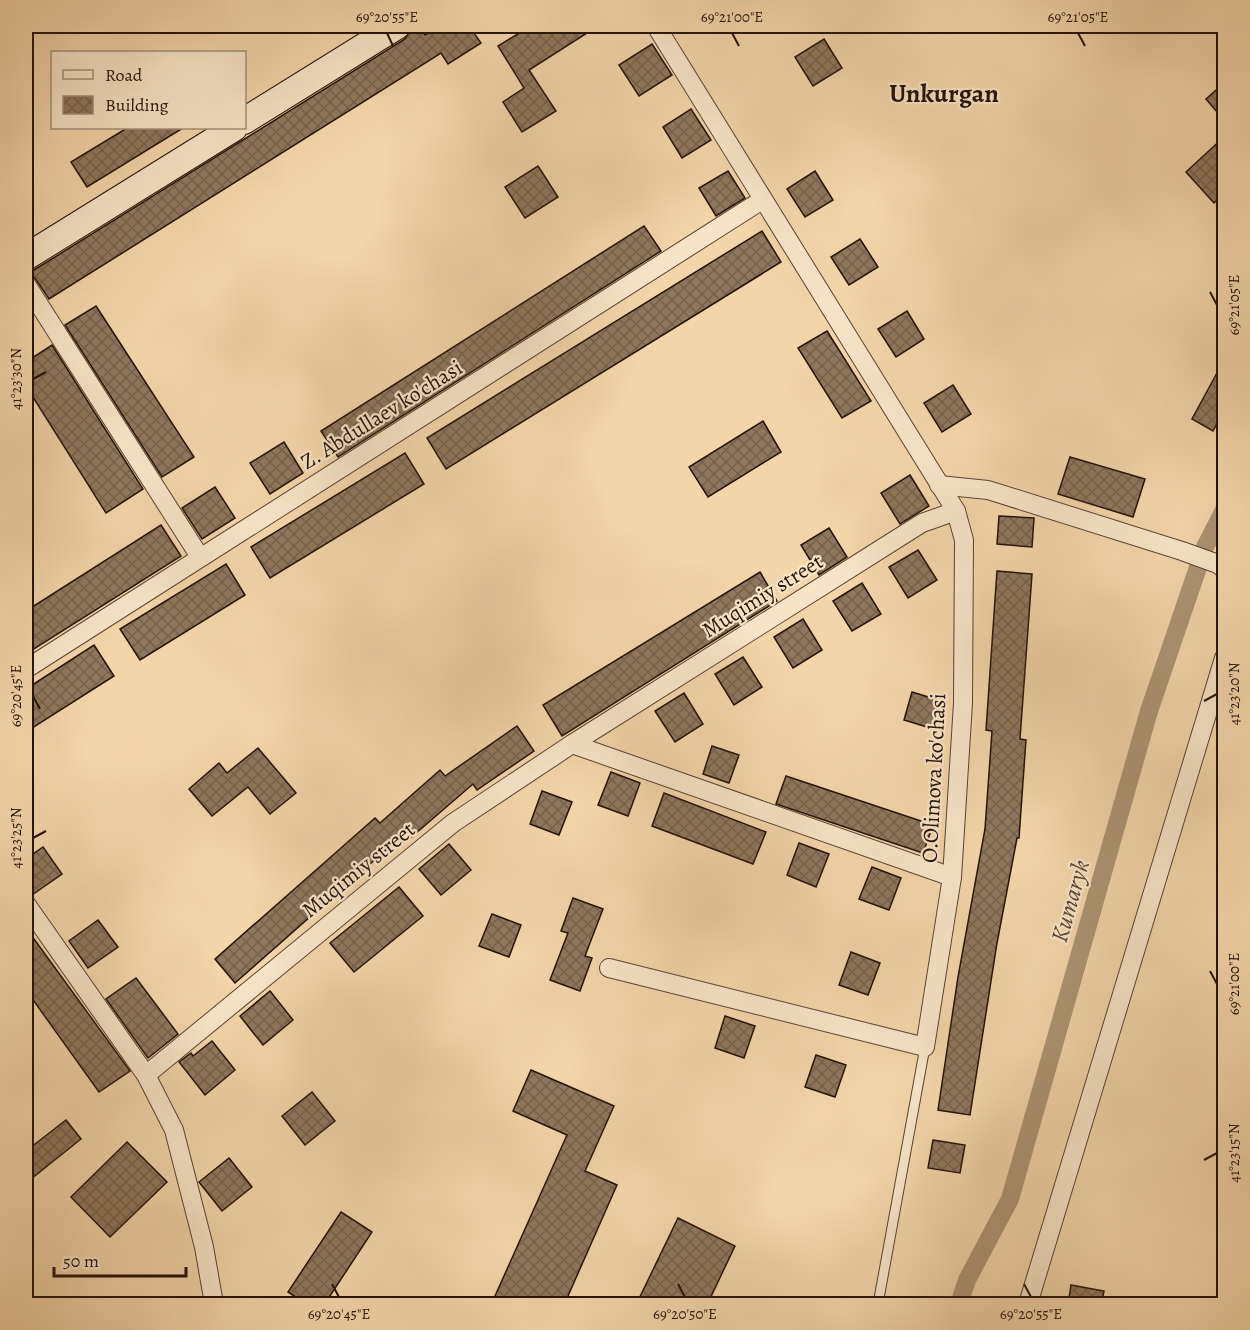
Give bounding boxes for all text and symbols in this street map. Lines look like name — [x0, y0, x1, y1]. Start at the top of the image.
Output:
text: 69°20'55"E — [356, 7, 418, 27]
text: 69°21'00"E — [701, 7, 763, 27]
text: 69°21'05"E — [1048, 7, 1108, 27]
legend — [51, 51, 246, 129]
text: Road — [105, 63, 143, 87]
district label: Unkurgan — [889, 76, 999, 111]
text: Building — [105, 93, 169, 117]
text: 69°21'05"E — [1224, 275, 1244, 335]
text: 41°23'30"N — [6, 348, 26, 410]
street label: Z. Abdullaev ko'chasi — [295, 353, 468, 477]
street label: Muqimiy street — [696, 547, 829, 645]
text: 41°23'20"N — [1224, 662, 1244, 725]
text: 69°20'45"E — [6, 665, 26, 727]
street label: O.Olimova ko'chasi — [915, 692, 953, 864]
text: 41°23'25"N — [6, 807, 26, 869]
street label: Muqimiy street — [296, 815, 422, 925]
water label: Kumaryk — [1043, 856, 1097, 946]
text: 69°21'00"E — [1224, 953, 1244, 1015]
text: 41°23'15"N — [1224, 1123, 1244, 1183]
scale bar — [54, 1240, 186, 1278]
text: 50 m — [63, 1249, 99, 1273]
text: 69°20'45"E — [308, 1304, 370, 1324]
text: 69°20'50"E — [653, 1304, 717, 1324]
text: 69°20'55"E — [1000, 1304, 1062, 1324]

